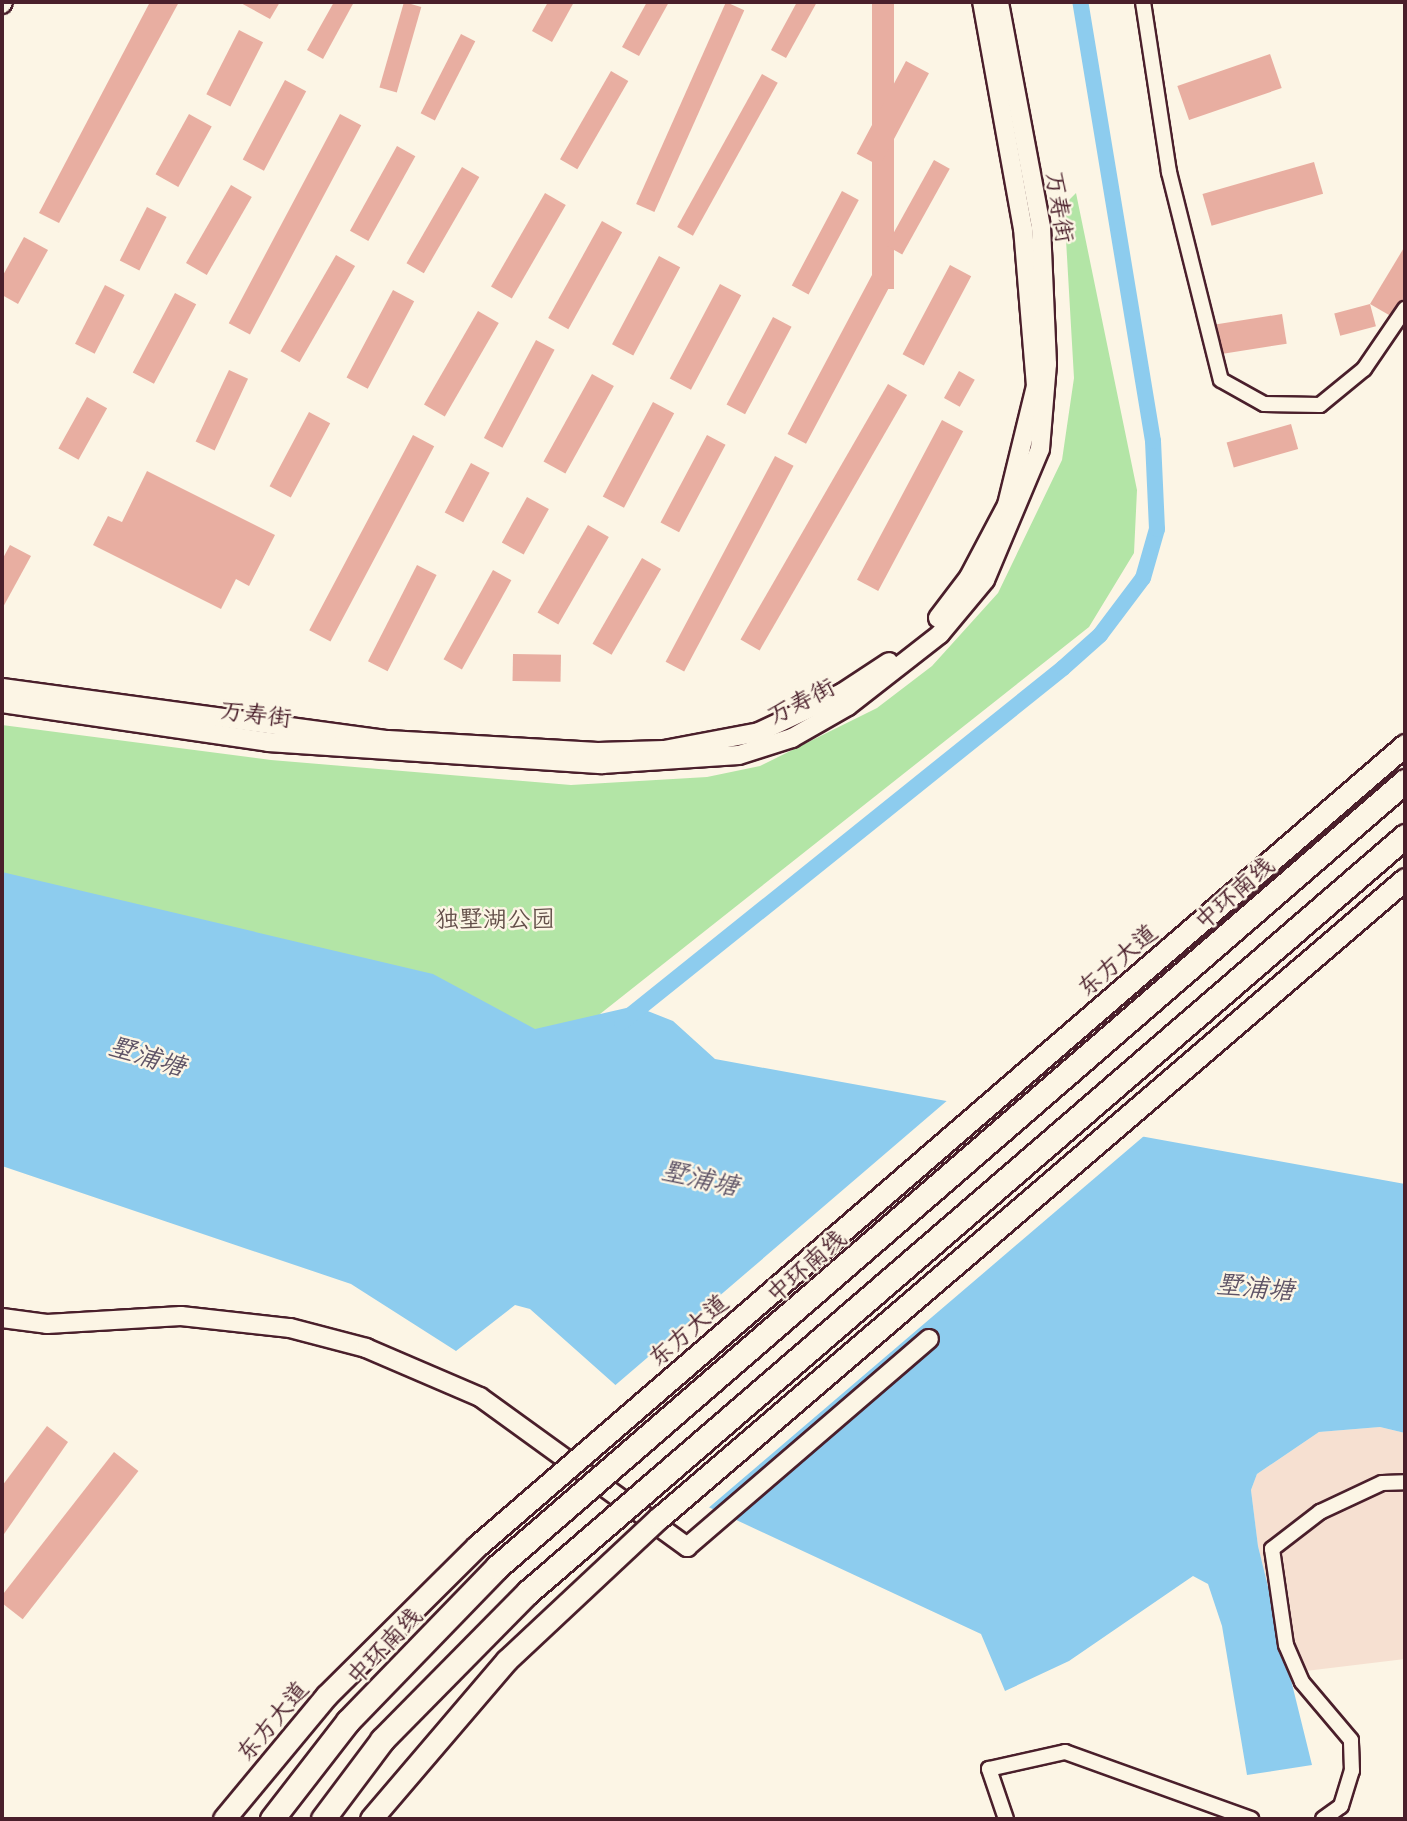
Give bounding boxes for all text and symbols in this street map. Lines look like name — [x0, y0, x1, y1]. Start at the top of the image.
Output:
street label: 万寿街 — [1040, 169, 1080, 245]
street label: 万寿街 — [762, 672, 840, 730]
street label: 万寿街 — [219, 695, 293, 733]
street label: 中环南线 — [1188, 851, 1280, 935]
park label: 独墅湖公园 — [435, 905, 555, 933]
street label: 东方大道 — [1071, 918, 1163, 1002]
water label: 墅浦塘 — [105, 1031, 189, 1083]
water label: 墅浦塘 — [658, 1155, 742, 1203]
street label: 中环南线 — [760, 1224, 852, 1308]
water label: 墅浦塘 — [1215, 1269, 1295, 1307]
street label: 东方大道 — [642, 1288, 734, 1372]
street label: 中环南线 — [340, 1601, 428, 1691]
street label: 东方大道 — [230, 1675, 314, 1767]

